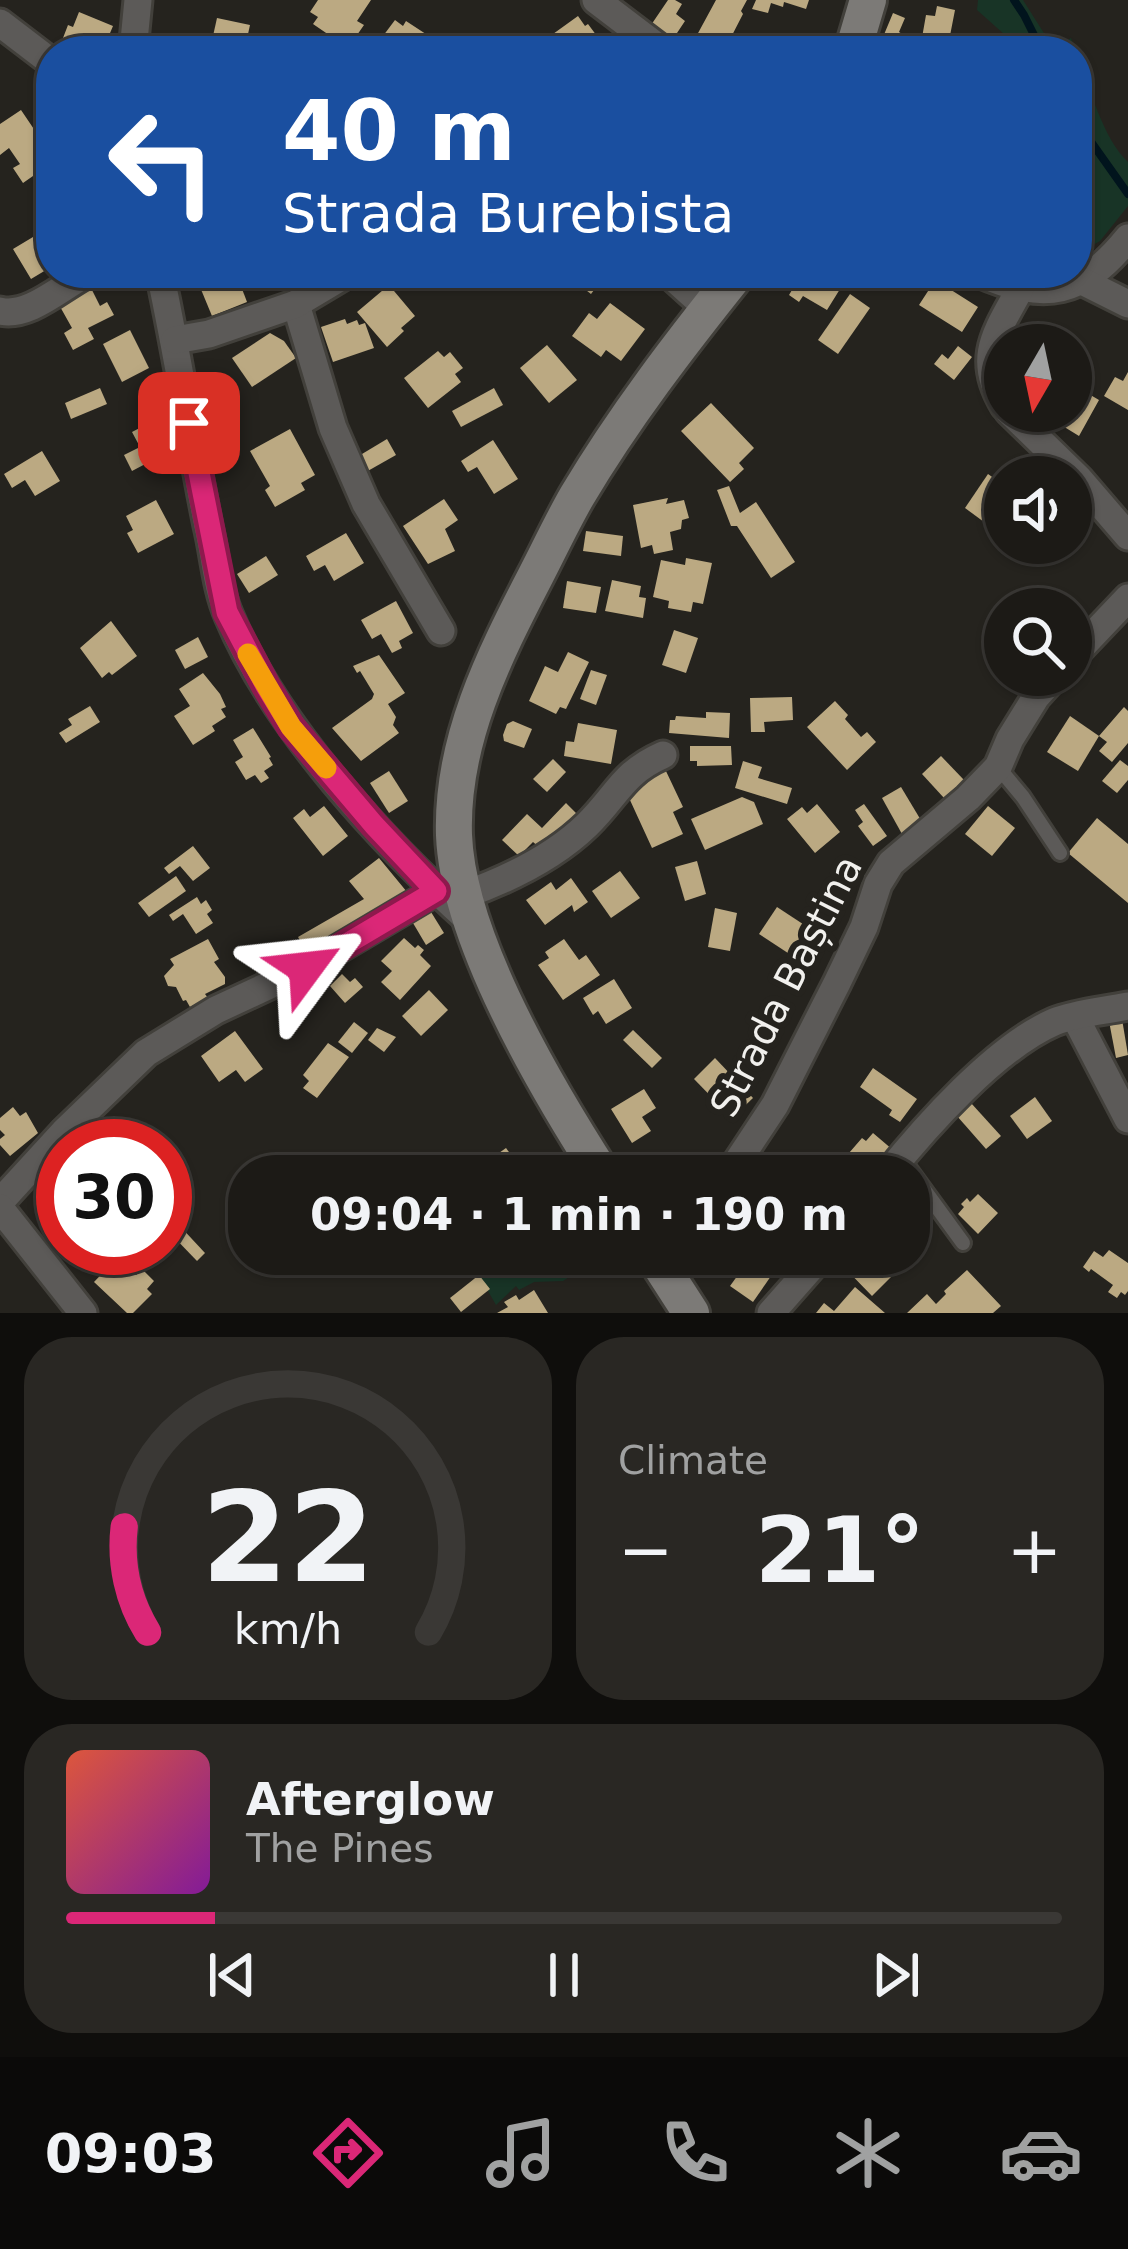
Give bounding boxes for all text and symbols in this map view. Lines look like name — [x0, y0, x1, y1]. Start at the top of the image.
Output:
text: 40 m — [282, 82, 516, 180]
icon: left — [84, 84, 240, 240]
text: Strada Burebista — [282, 182, 734, 245]
north arrow — [984, 324, 1092, 432]
map controls — [984, 324, 1092, 696]
pin — [138, 372, 240, 474]
icon: arrive — [156, 390, 222, 456]
button: sound — [984, 456, 1092, 564]
button: search — [984, 588, 1092, 696]
street label: Strada Baștina — [701, 848, 872, 1124]
position arrow — [243, 905, 369, 1031]
speed limit sign: 30 — [36, 1119, 192, 1275]
text: 09:04 · 1 min · 190 m — [310, 1188, 848, 1241]
text: Climate — [618, 1438, 768, 1483]
text: 22 — [201, 1465, 375, 1610]
text: 21° — [755, 1498, 925, 1603]
text: − — [618, 1512, 673, 1589]
text: + — [1007, 1512, 1062, 1589]
text: km/h — [234, 1603, 342, 1653]
text: Afterglow — [246, 1773, 495, 1826]
text: The Pines — [246, 1826, 433, 1871]
icon: previous — [199, 1942, 265, 2008]
icon: pause — [531, 1942, 597, 2008]
icon: next — [863, 1942, 929, 2008]
icon: directions — [306, 2111, 390, 2195]
icon: music — [479, 2111, 563, 2195]
icon: phone — [653, 2111, 737, 2195]
icon: climate — [826, 2111, 910, 2195]
icon: car — [999, 2111, 1083, 2195]
text: 09:03 — [45, 2122, 217, 2185]

